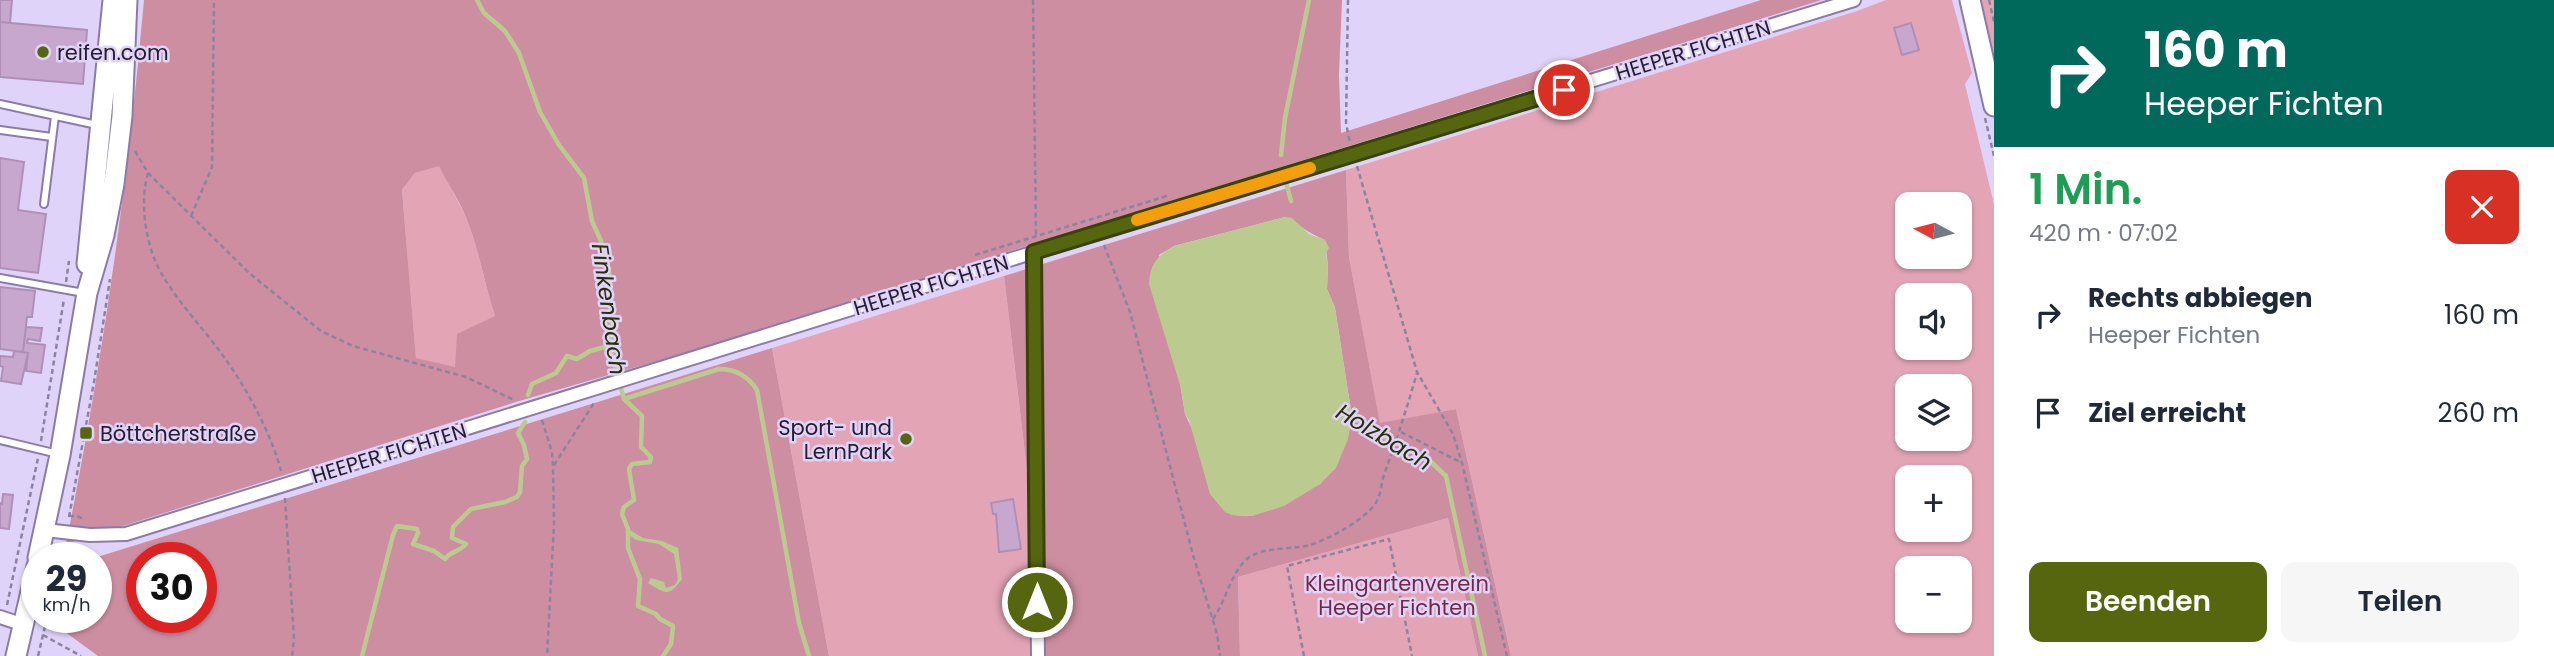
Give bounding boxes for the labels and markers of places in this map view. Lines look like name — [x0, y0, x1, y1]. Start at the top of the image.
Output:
place label: reifen.com — [57, 38, 169, 67]
marker: reifen.com — [35, 44, 51, 60]
pin — [1534, 60, 1594, 120]
place label: Sport- und LernPark — [778, 413, 892, 466]
place label: Böttcherstraße — [100, 419, 257, 448]
marker: Böttcherstraße — [78, 425, 94, 441]
marker: Sport- und LernPark — [898, 431, 914, 447]

